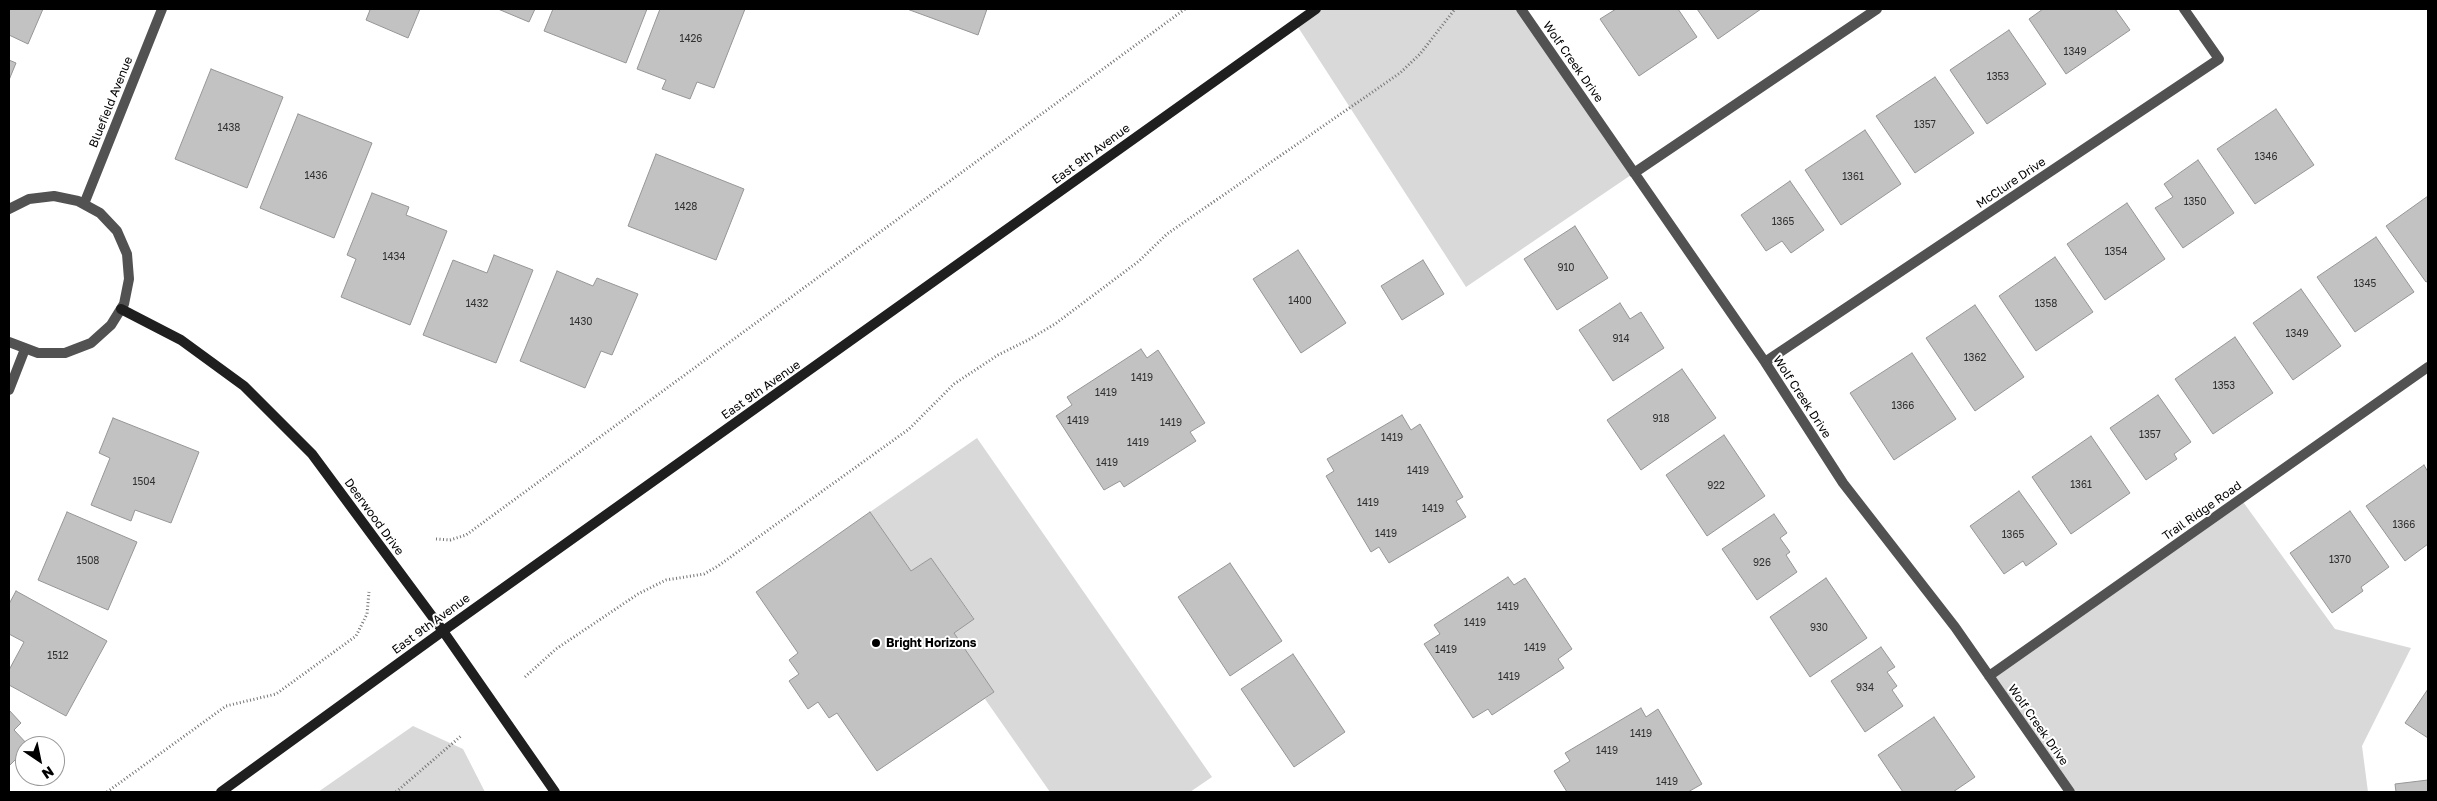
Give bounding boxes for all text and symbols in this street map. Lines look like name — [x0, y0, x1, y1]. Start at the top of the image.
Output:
street label: Wolf Creek Drive — [1540, 19, 1606, 105]
house number: 1426 — [680, 33, 702, 45]
house number: 1349 — [2064, 46, 2086, 58]
street label: Bluefield Avenue — [86, 54, 136, 150]
house number: 1353 — [1987, 71, 2009, 83]
house number: 1357 — [1914, 119, 1936, 131]
street label: East 9th Avenue — [1049, 121, 1133, 187]
house number: 1438 — [218, 122, 240, 134]
house number: 1346 — [2255, 151, 2277, 163]
street label: McClure Drive — [1974, 155, 2048, 211]
house number: 1436 — [305, 170, 327, 182]
house number: 1361 — [1842, 171, 1864, 183]
house number: 1350 — [2184, 196, 2206, 208]
house number: 1428 — [675, 201, 697, 213]
house number: 1365 — [1772, 216, 1794, 228]
house number: 1354 — [2105, 246, 2127, 258]
house number: 1434 — [383, 251, 405, 263]
house number: 910 — [1557, 262, 1575, 274]
house number: 1345 — [2354, 278, 2376, 290]
house number: 1400 — [1288, 295, 1312, 307]
house number: 1432 — [466, 298, 488, 310]
house number: 1358 — [2035, 298, 2057, 310]
house number: 1430 — [570, 316, 592, 328]
house number: 1349 — [2286, 328, 2308, 340]
house number: 914 — [1613, 333, 1629, 345]
house number: 1362 — [1964, 352, 1986, 364]
street label: Wolf Creek Drive — [1770, 353, 1834, 441]
street label: East 9th Avenue — [719, 357, 803, 423]
house number: 1419 — [1131, 372, 1153, 384]
house number: 1353 — [2213, 380, 2235, 392]
house number: 1419 — [1095, 387, 1117, 399]
house number: 1366 — [1892, 400, 1914, 412]
house number: 918 — [1653, 413, 1669, 425]
house number: 1419 — [1067, 415, 1089, 427]
house number: 1419 — [1160, 417, 1182, 429]
house number: 1357 — [2139, 429, 2161, 441]
house number: 1419 — [1381, 432, 1403, 444]
house number: 1419 — [1127, 437, 1149, 449]
house number: 1419 — [1096, 457, 1118, 469]
house number: 1419 — [1407, 465, 1429, 477]
house number: 1504 — [133, 476, 155, 488]
street label: Deerwood Drive — [341, 476, 407, 558]
street label: Trail Ridge Road — [2160, 478, 2244, 544]
house number: 1361 — [2070, 479, 2092, 491]
house number: 922 — [1707, 480, 1725, 492]
house number: 1419 — [1357, 497, 1379, 509]
house number: 1419 — [1422, 503, 1444, 515]
house number: 1366 — [2393, 519, 2415, 531]
house number: 1419 — [1375, 528, 1397, 540]
house number: 1365 — [2002, 529, 2024, 541]
house number: 1370 — [2329, 554, 2351, 566]
house number: 1508 — [77, 555, 99, 567]
house number: 926 — [1753, 557, 1771, 569]
street label: East 9th Avenue — [389, 591, 473, 657]
house number: 1419 — [1497, 601, 1519, 613]
house number: 1419 — [1464, 617, 1486, 629]
house number: 930 — [1810, 622, 1828, 634]
place label: Bright Horizons — [886, 636, 976, 650]
marker: Bright Horizons — [870, 637, 882, 649]
house number: 1419 — [1524, 642, 1546, 654]
house number: 1419 — [1435, 644, 1457, 656]
house number: 1512 — [47, 650, 69, 662]
house number: 1419 — [1498, 671, 1520, 683]
house number: 934 — [1856, 682, 1874, 694]
street label: Wolf Creek Drive — [2005, 682, 2071, 768]
house number: 1419 — [1630, 728, 1652, 740]
north arrow — [15, 736, 65, 786]
house number: 1419 — [1596, 745, 1618, 757]
text: N — [39, 763, 57, 783]
house number: 1419 — [1656, 776, 1678, 788]

